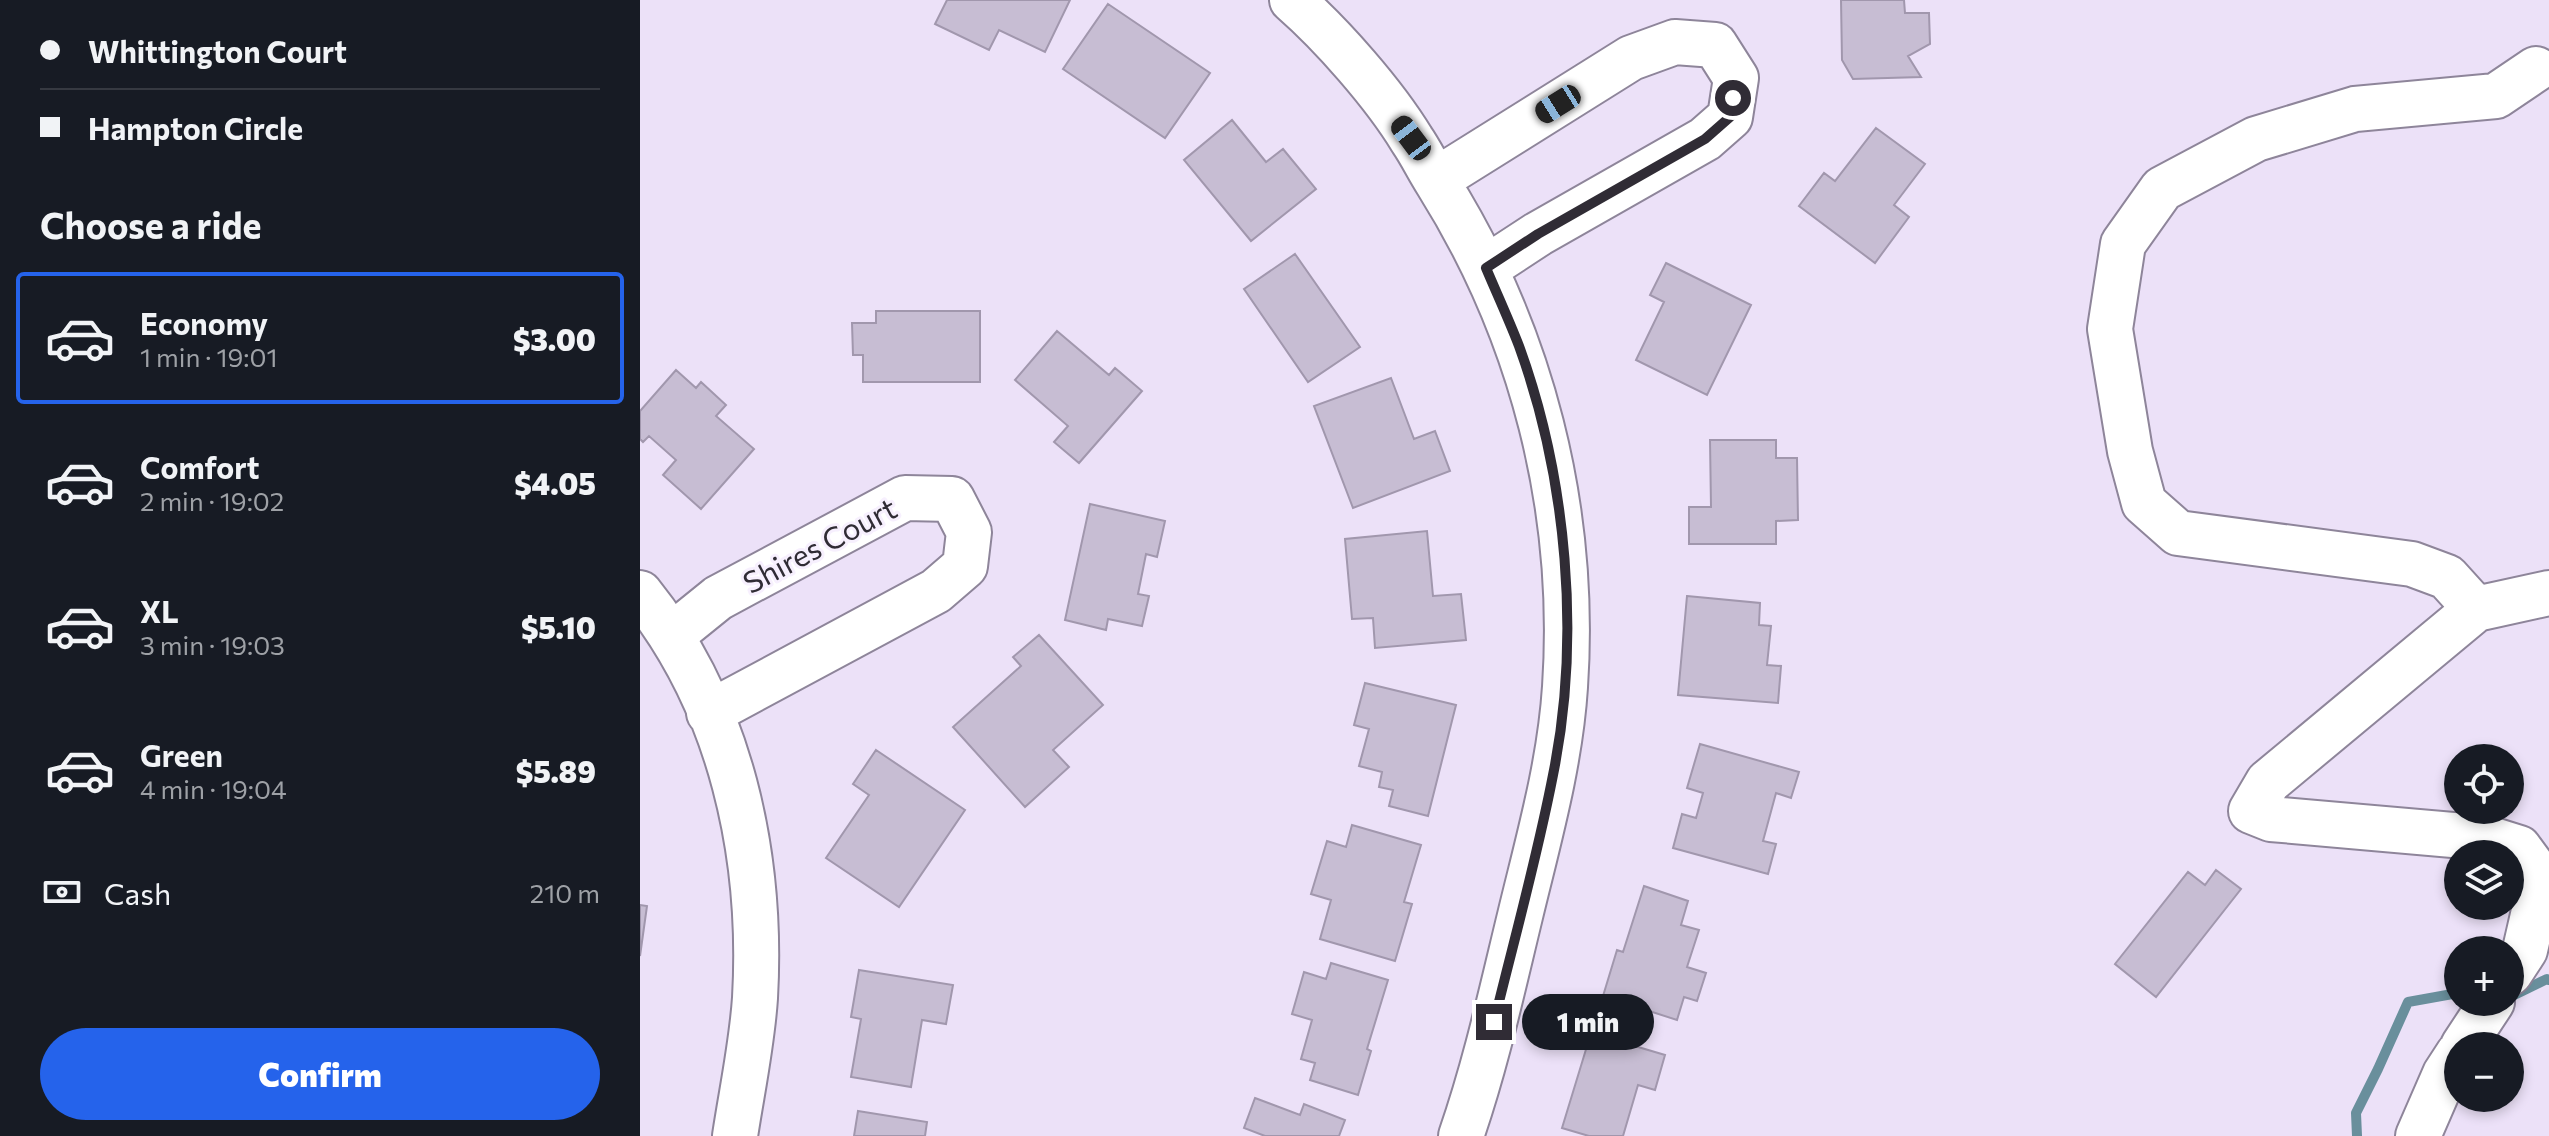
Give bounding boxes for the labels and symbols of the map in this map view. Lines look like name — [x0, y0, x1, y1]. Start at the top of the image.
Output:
route start — [1715, 80, 1751, 116]
car — [1531, 81, 1585, 127]
car — [1387, 112, 1435, 164]
street label: Shires Court — [736, 488, 902, 600]
callout: 1 min — [1522, 994, 1654, 1050]
route end — [1476, 1004, 1512, 1040]

